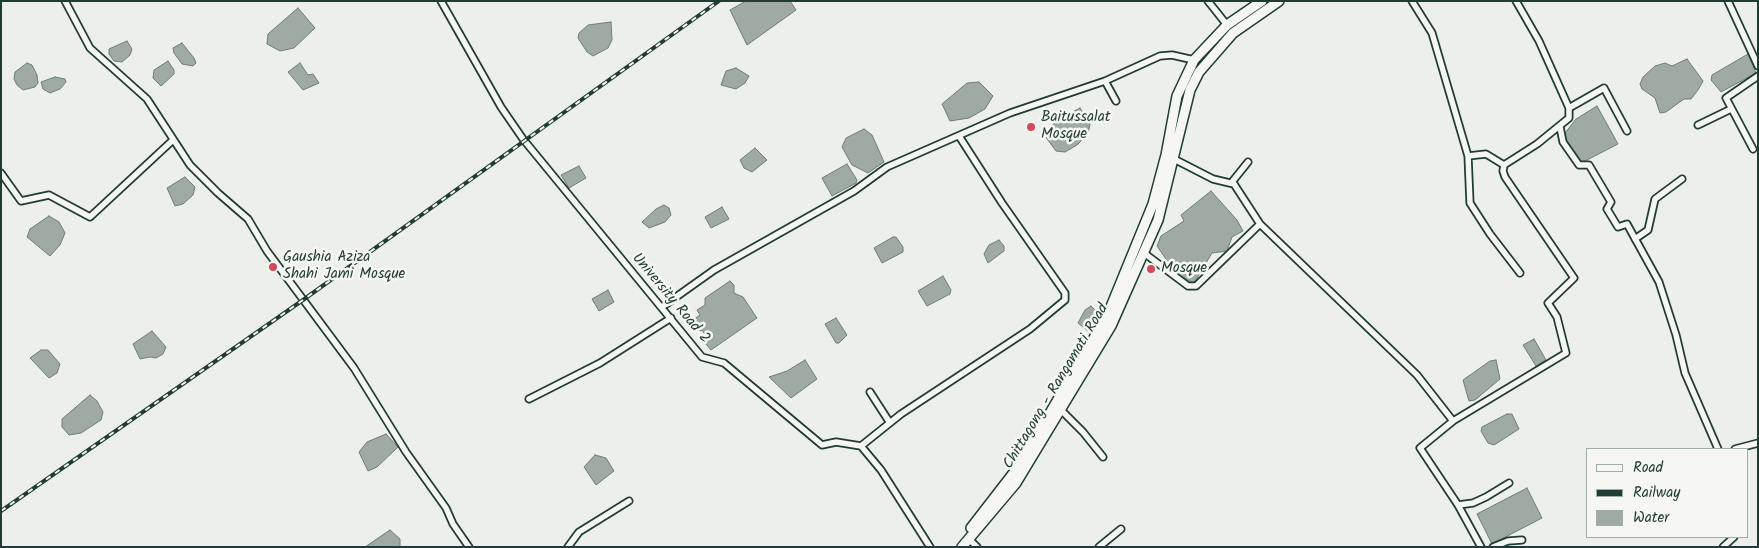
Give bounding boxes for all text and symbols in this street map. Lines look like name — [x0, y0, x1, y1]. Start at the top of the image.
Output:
place label: Baitussalat Mosque — [1041, 109, 1111, 144]
marker: Baitussalat Mosque — [1025, 121, 1037, 133]
place label: Gaushia Aziza Shahi Jami Mosque — [283, 249, 405, 284]
street label: University Road 2 — [627, 250, 713, 348]
place label: Mosque — [1161, 260, 1207, 278]
marker: Gaushia Aziza Shahi Jami Mosque — [267, 261, 279, 273]
marker: Mosque — [1145, 263, 1157, 275]
street label: Chittagong - Rangamati Road — [1000, 301, 1114, 473]
legend — [1586, 448, 1749, 538]
text: Road — [1633, 456, 1663, 480]
text: Railway — [1633, 481, 1680, 505]
text: Water — [1633, 506, 1669, 530]

